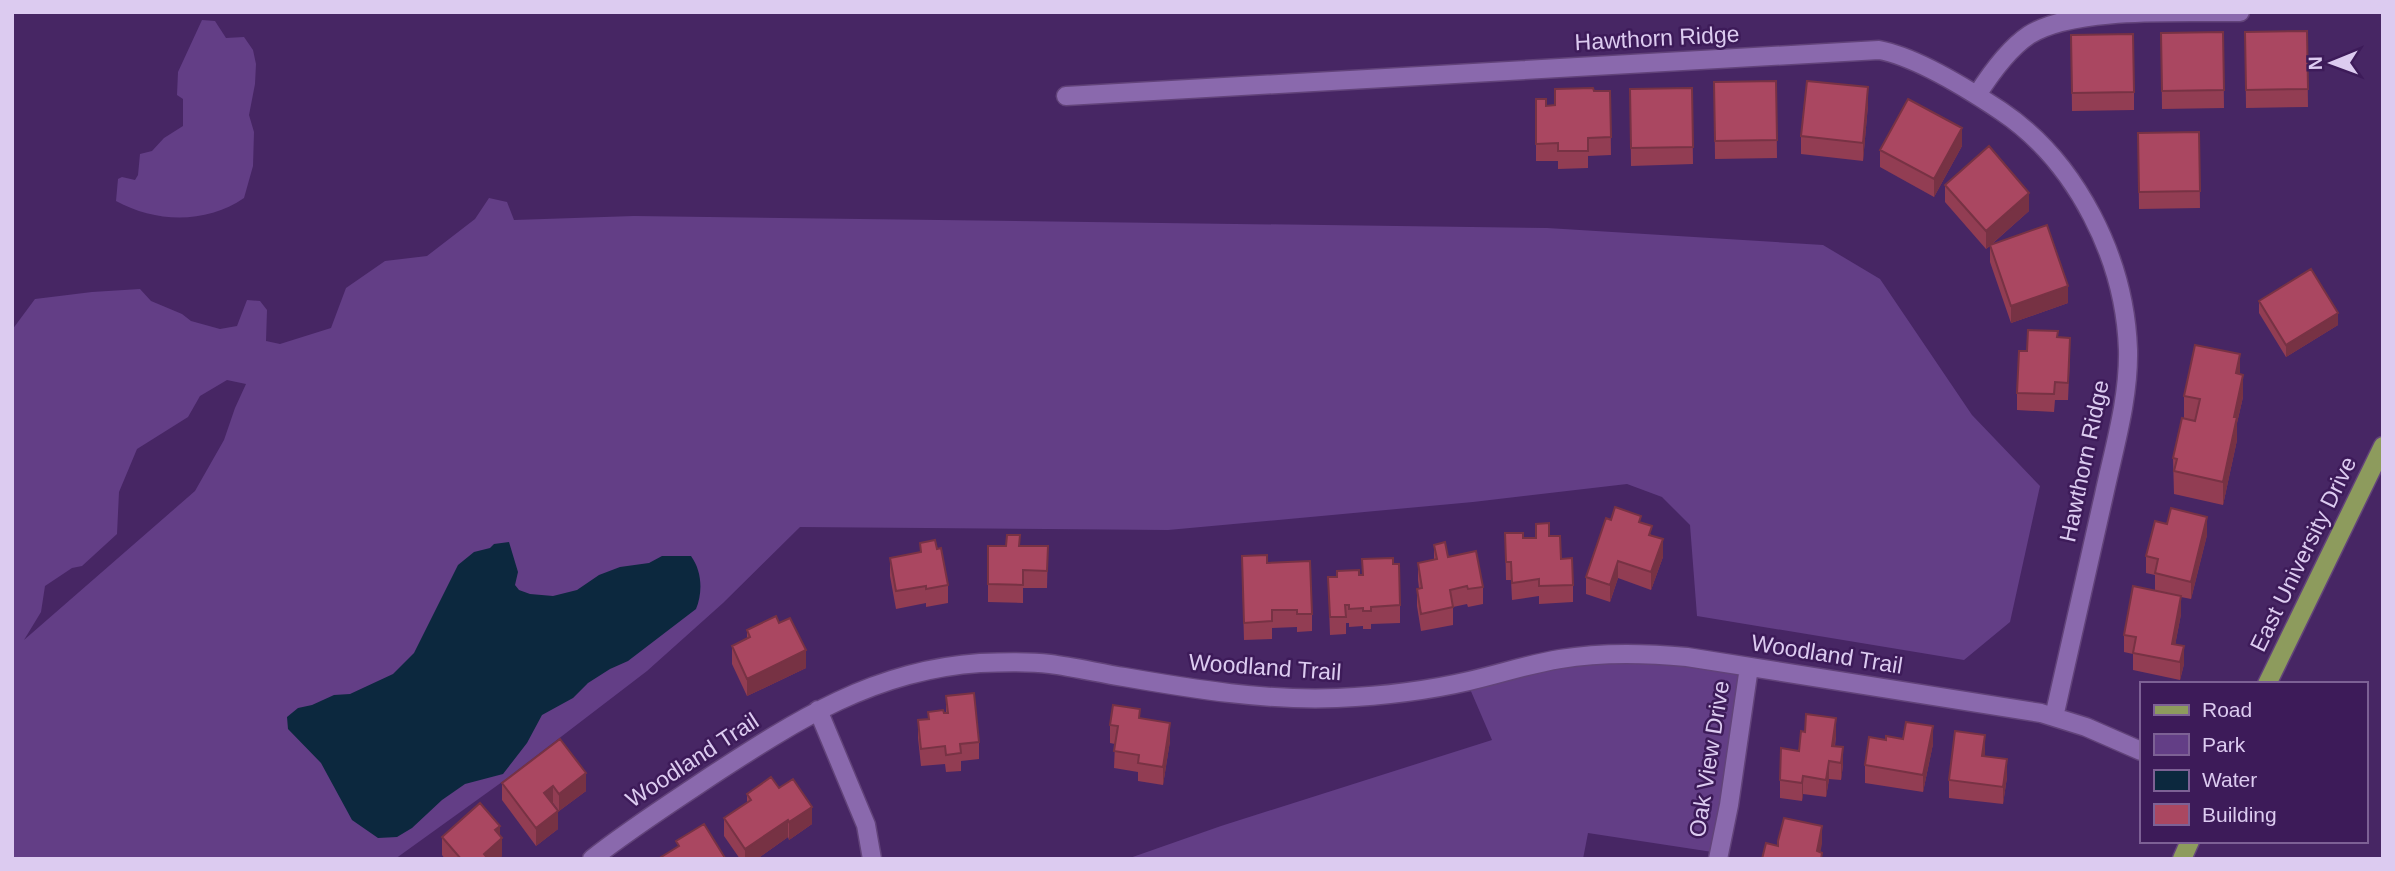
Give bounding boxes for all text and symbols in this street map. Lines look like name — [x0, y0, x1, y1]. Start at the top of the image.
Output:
street label: Hawthorn Ridge — [1574, 21, 1740, 55]
north arrow — [2297, 28, 2367, 98]
text: N — [2305, 56, 2326, 70]
street label: Hawthorn Ridge — [2054, 378, 2114, 544]
street label: East University Drive — [2245, 452, 2361, 656]
street label: Woodland Trail — [1749, 629, 1905, 679]
street label: Woodland Trail — [1188, 649, 1342, 685]
street label: Oak View Drive — [1684, 679, 1734, 839]
legend — [2140, 682, 2367, 843]
text: Road — [2202, 698, 2252, 721]
street label: Woodland Trail — [621, 707, 763, 813]
text: Park — [2202, 733, 2246, 756]
text: Water — [2202, 768, 2257, 791]
text: Building — [2202, 803, 2277, 826]

